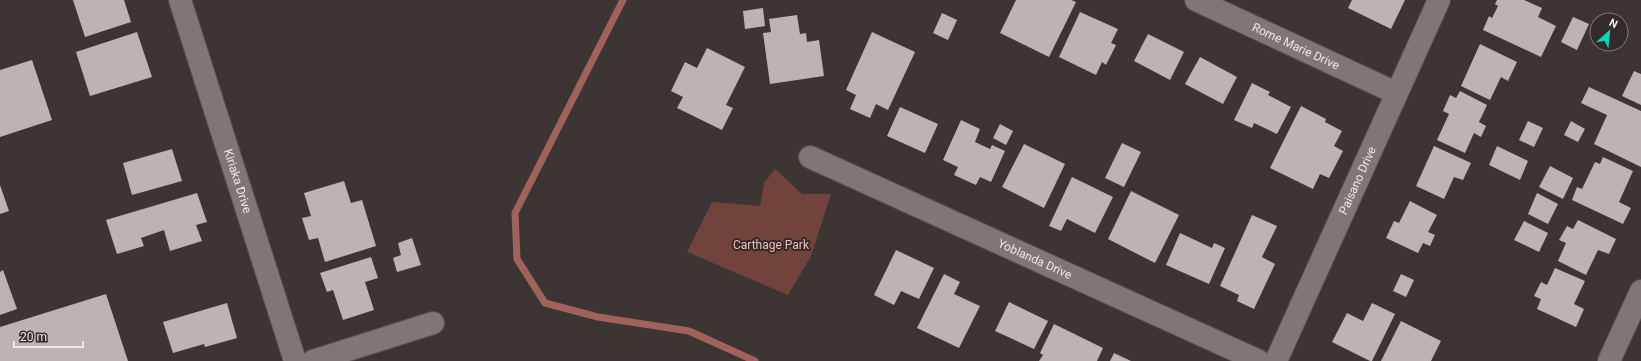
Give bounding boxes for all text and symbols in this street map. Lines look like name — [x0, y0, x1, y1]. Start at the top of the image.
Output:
north arrow — [1589, 12, 1629, 52]
text: N — [1607, 16, 1620, 31]
street label: Rome Marie Drive — [1250, 20, 1342, 73]
street label: Paisano Drive — [1336, 144, 1379, 217]
street label: Kiriaka Drive — [221, 147, 254, 215]
street label: Yoblanda Drive — [996, 236, 1074, 282]
park label: Carthage Park — [733, 238, 810, 252]
scale bar — [14, 323, 83, 349]
text: 20 m — [20, 330, 47, 344]

